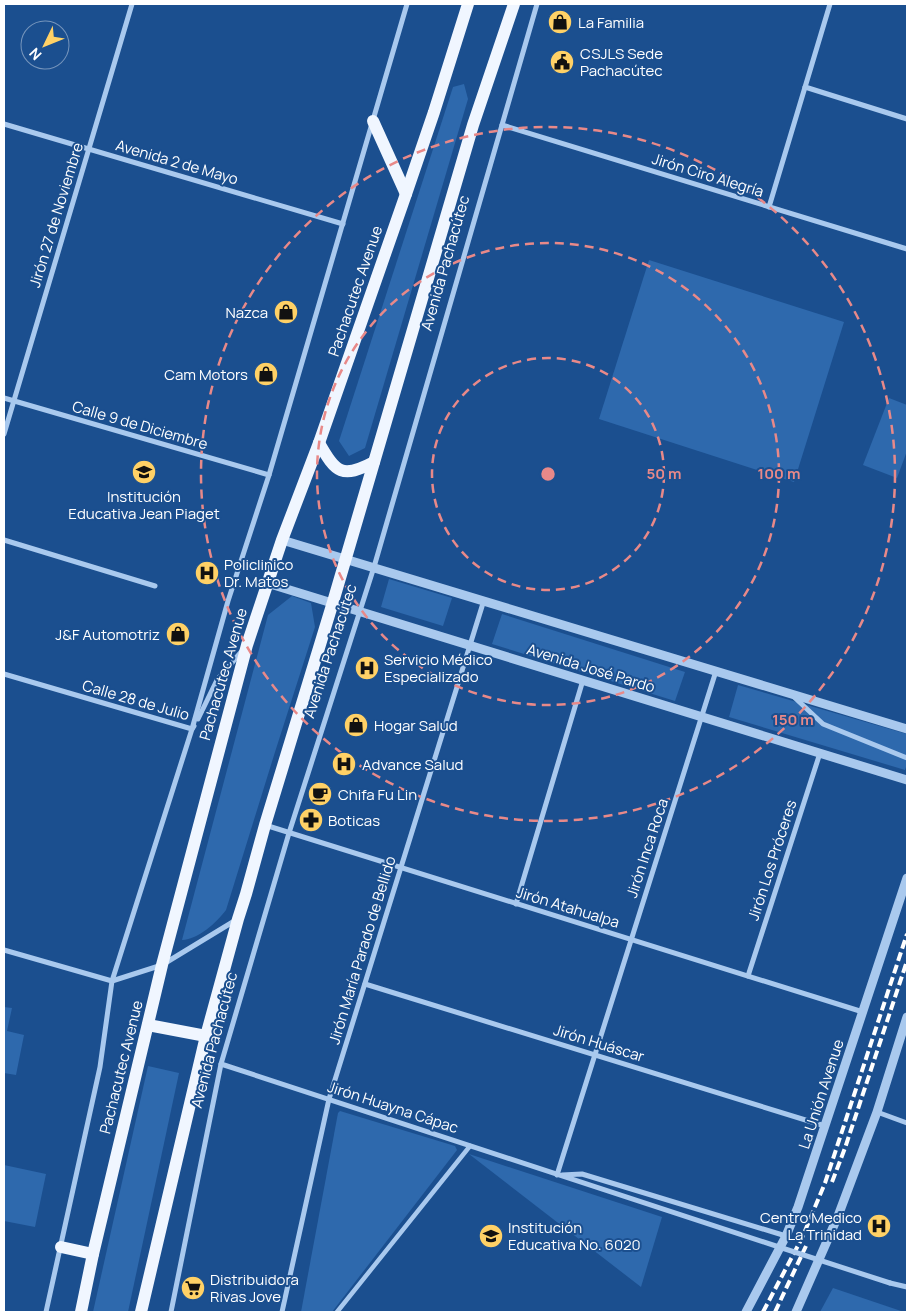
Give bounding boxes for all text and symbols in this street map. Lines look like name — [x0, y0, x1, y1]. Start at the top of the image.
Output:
shop icon: La Familia — [547, 9, 573, 35]
place label: La Familia — [578, 12, 644, 33]
north arrow — [20, 20, 70, 70]
place label: CSJLS Sede Pachacútec — [580, 43, 663, 81]
text: N — [25, 44, 46, 64]
public building icon: CSJLS Sede Pachacútec — [549, 49, 575, 75]
street label: Avenida 2 de Mayo — [113, 134, 241, 190]
street label: Jirón 27 de Noviembre — [24, 140, 88, 290]
street label: Jirón Ciro Alegría — [650, 148, 766, 202]
street label: Avenida Pachacútec — [416, 193, 474, 333]
street label: Pachacutec Avenue — [323, 223, 387, 359]
shop icon: Nazca — [273, 299, 299, 325]
place label: Nazca — [225, 302, 268, 323]
shop icon: Cam Motors — [253, 361, 279, 387]
place label: Cam Motors — [164, 364, 248, 385]
street label: Calle 9 de Diciembre — [70, 396, 210, 454]
school or university icon: Institución Educativa Jean Piaget — [131, 459, 157, 485]
text: 50 m — [646, 463, 682, 484]
text: 100 m — [758, 463, 800, 484]
centre of rings — [539, 465, 557, 483]
place label: Institución Educativa Jean Piaget — [68, 486, 220, 524]
place label: Policlinico Dr. Matos — [224, 554, 293, 592]
hospital icon: Policlinico Dr. Matos — [194, 560, 220, 586]
street label: Avenida Pachacútec — [298, 581, 362, 721]
street label: Pachacutec Avenue — [194, 605, 252, 743]
shop icon: J&F Automotriz — [165, 621, 191, 647]
place label: J&F Automotriz — [55, 624, 160, 645]
street label: Avenida José Pardo — [524, 639, 658, 697]
place label: Servicio Médico Especializado — [384, 649, 493, 687]
hospital icon: Servicio Médico Especializado — [354, 655, 380, 681]
street label: Calle 28 de Julio — [80, 675, 192, 725]
text: 150 m — [772, 709, 814, 730]
shop icon: Hogar Salud — [343, 712, 369, 738]
place label: Hogar Salud — [374, 715, 458, 736]
hospital icon: Advance Salud — [331, 751, 357, 777]
place label: Advance Salud — [362, 754, 463, 775]
cafe icon: Chifa Fu Lin — [307, 781, 333, 807]
place label: Chifa Fu Lin — [338, 784, 417, 805]
street label: Jirón Inca Roca — [621, 796, 673, 900]
street label: Jirón Los Próceres — [743, 797, 801, 923]
pharmacy icon: Boticas — [298, 807, 324, 833]
place label: Boticas — [328, 810, 380, 831]
street label: Jirón María Parado de Bellido — [323, 853, 401, 1047]
street label: Jirón Atahualpa — [514, 881, 622, 933]
street label: Avenida Pachacútec — [186, 970, 242, 1110]
street label: Pachacutec Avenue — [94, 998, 148, 1136]
street label: Jirón Huáscar — [551, 1019, 648, 1067]
street label: La Unión Avenue — [793, 1036, 849, 1151]
street label: Jirón Huayna Cápac — [325, 1076, 461, 1138]
place label: Centro Medico La Trinidad — [760, 1207, 862, 1245]
hospital icon: Centro Medico La Trinidad — [866, 1213, 892, 1239]
place label: Institución Educativa No. 6020 — [508, 1217, 641, 1255]
school or university icon: Institución Educativa No. 6020 — [478, 1223, 504, 1249]
place label: Distribuidora Rivas Jove — [210, 1269, 299, 1307]
supermarket icon: Distribuidora Rivas Jove — [180, 1275, 206, 1301]

